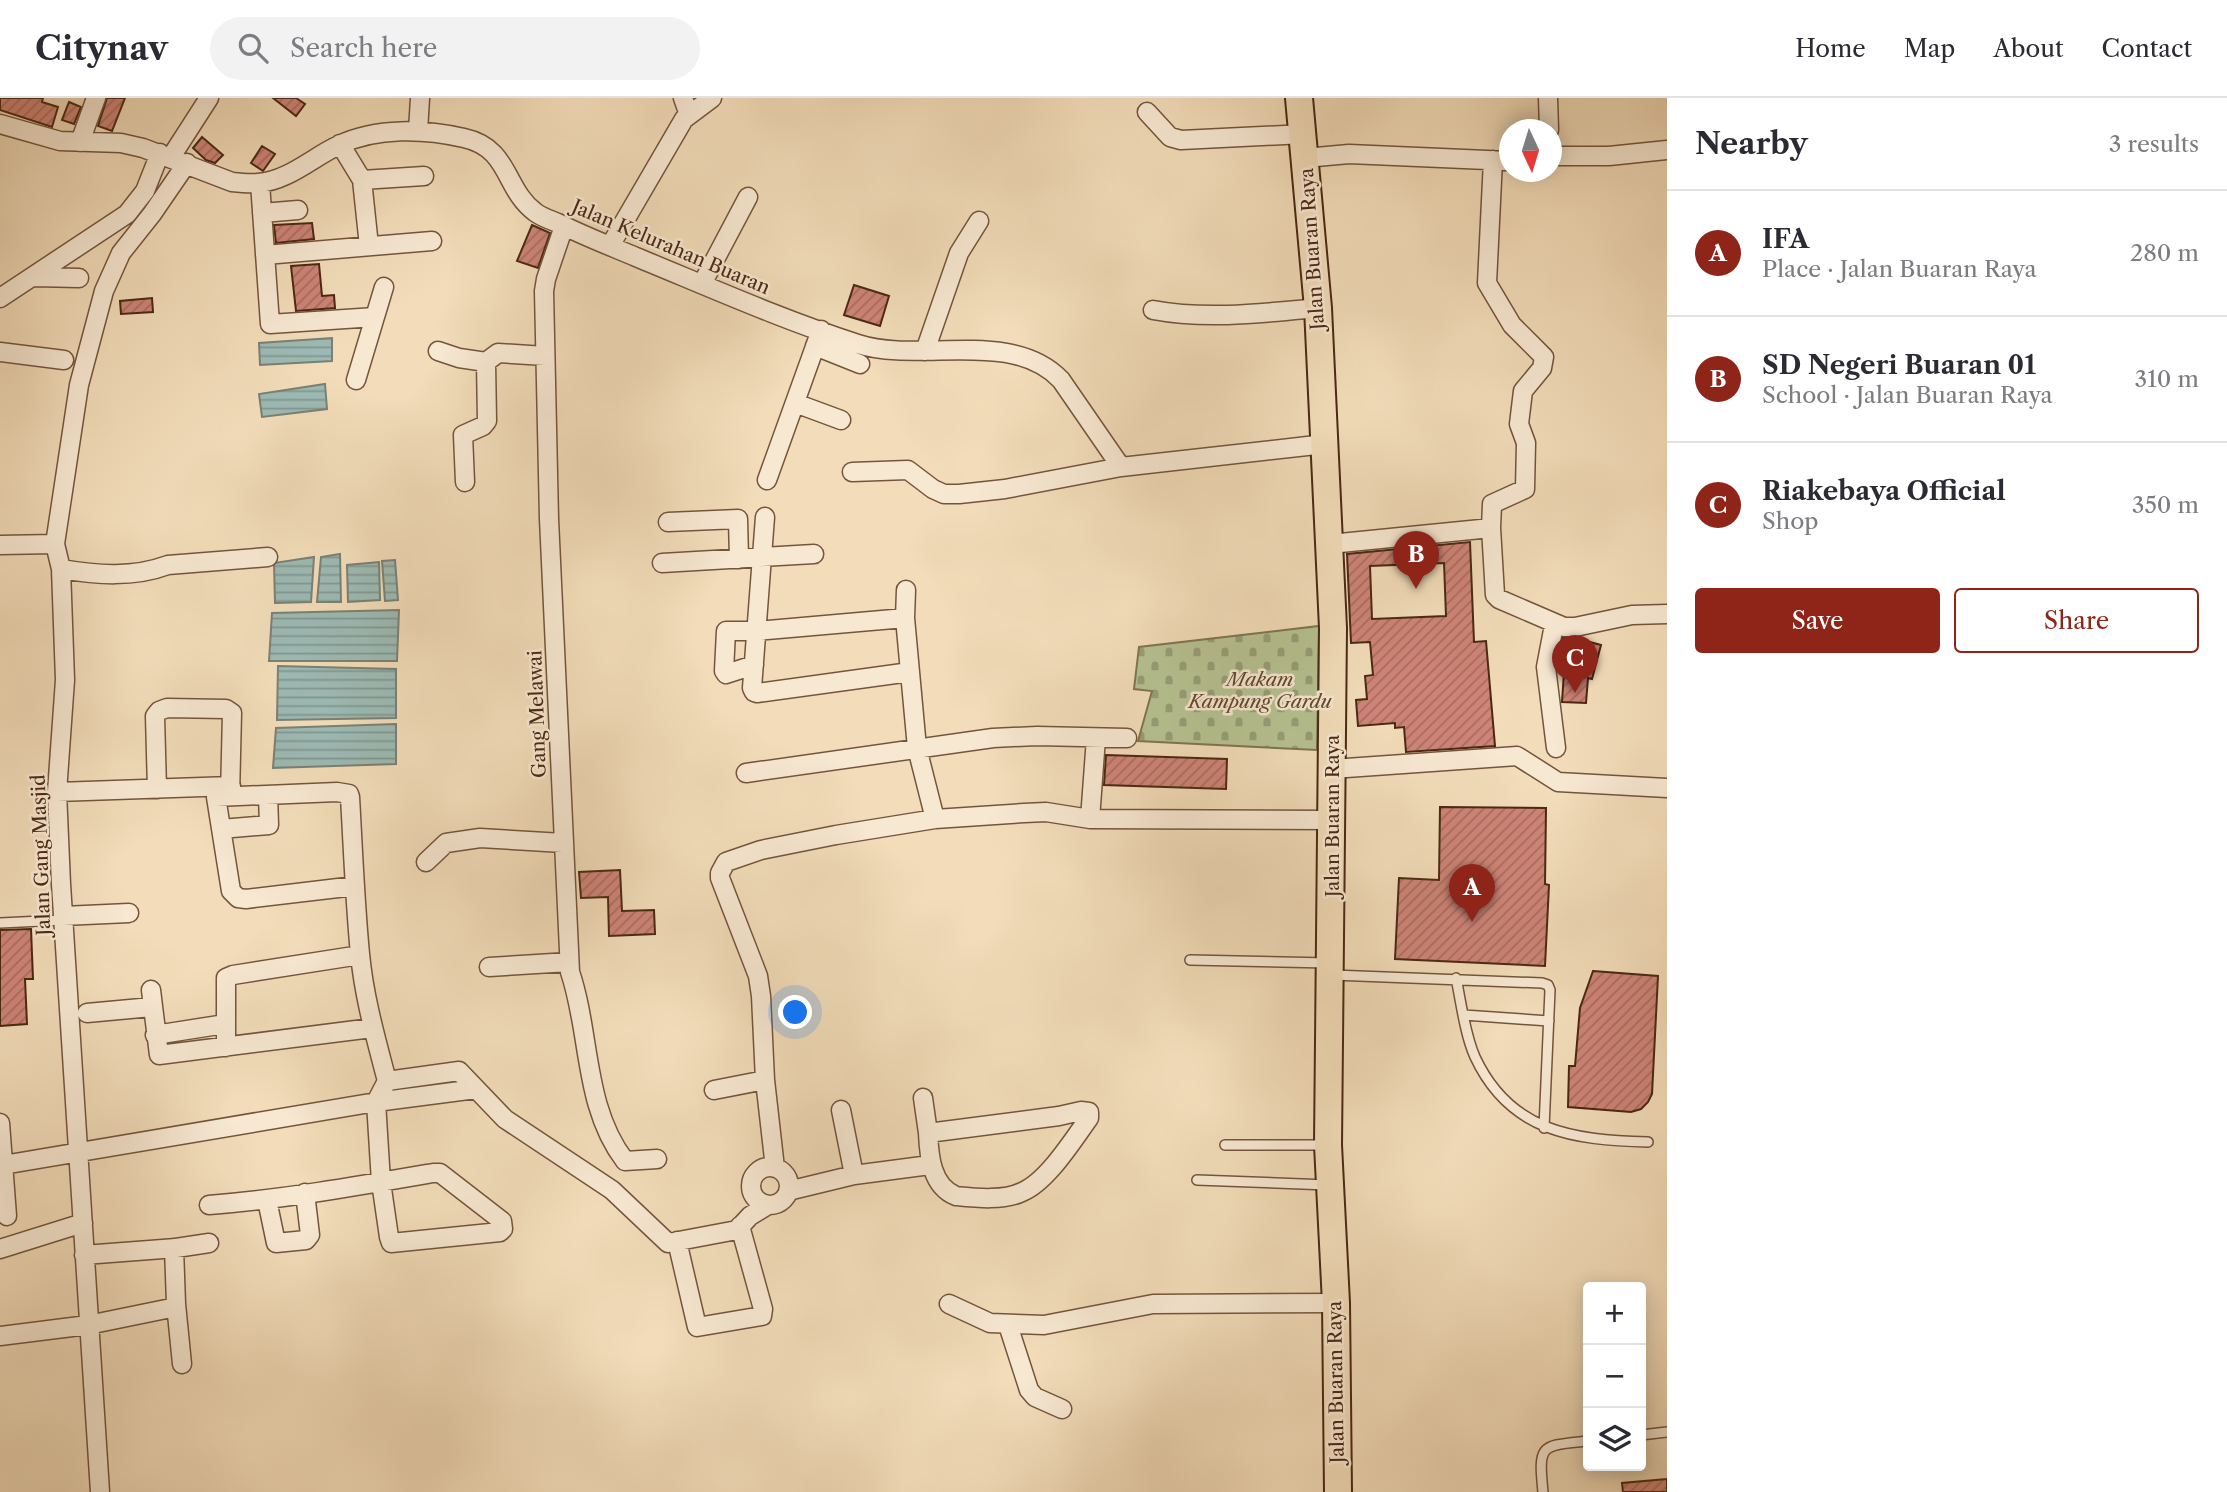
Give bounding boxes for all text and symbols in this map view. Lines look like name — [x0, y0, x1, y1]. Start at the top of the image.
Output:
search box — [210, 17, 700, 80]
text: Citynav — [35, 28, 168, 69]
icon: search — [234, 29, 272, 67]
text: Search here — [290, 32, 437, 64]
text: Home — [1795, 34, 1866, 63]
text: Map — [1904, 34, 1955, 63]
text: About — [1993, 34, 2064, 63]
text: Contact — [2102, 34, 2192, 63]
north arrow — [1499, 119, 1562, 182]
text: Nearby — [1695, 125, 1808, 162]
text: 3 results — [2109, 130, 2199, 158]
street label: Jalan Buaran Raya — [1295, 167, 1329, 334]
street label: Jalan Kelurahan Buaran — [566, 194, 774, 299]
text: IFA — [1762, 223, 1809, 255]
text: A — [1709, 239, 1727, 267]
text: 280 m — [2130, 239, 2199, 267]
text: Place · Jalan Buaran Raya — [1762, 255, 2037, 283]
text: SD Negeri Buaran 01 — [1762, 349, 2036, 381]
text: B — [1709, 365, 1727, 393]
text: 310 m — [2135, 365, 2199, 393]
text: School · Jalan Buaran Raya — [1762, 381, 2053, 409]
text: Riakebaya Official — [1762, 475, 2006, 507]
text: C — [1709, 491, 1727, 519]
text: 350 m — [2132, 491, 2199, 519]
text: Shop — [1762, 507, 1818, 535]
pin: B — [1393, 531, 1439, 589]
button: Save — [1695, 588, 1940, 653]
button: Share — [1954, 588, 2199, 653]
pin: C — [1552, 635, 1598, 693]
street label: Gang Melawai — [523, 650, 551, 778]
park label: Makam Kampung Gardu — [1187, 668, 1332, 713]
street label: Jalan Buaran Raya — [1321, 735, 1344, 900]
street label: Jalan Gang Masjid — [27, 773, 55, 939]
pin: A — [1449, 864, 1495, 922]
your location — [778, 995, 812, 1029]
map controls — [1583, 1282, 1646, 1471]
button: + — [1583, 1282, 1646, 1345]
street label: Jalan Buaran Raya — [1323, 1301, 1349, 1466]
button: − — [1583, 1345, 1646, 1408]
button: layers — [1583, 1408, 1646, 1471]

